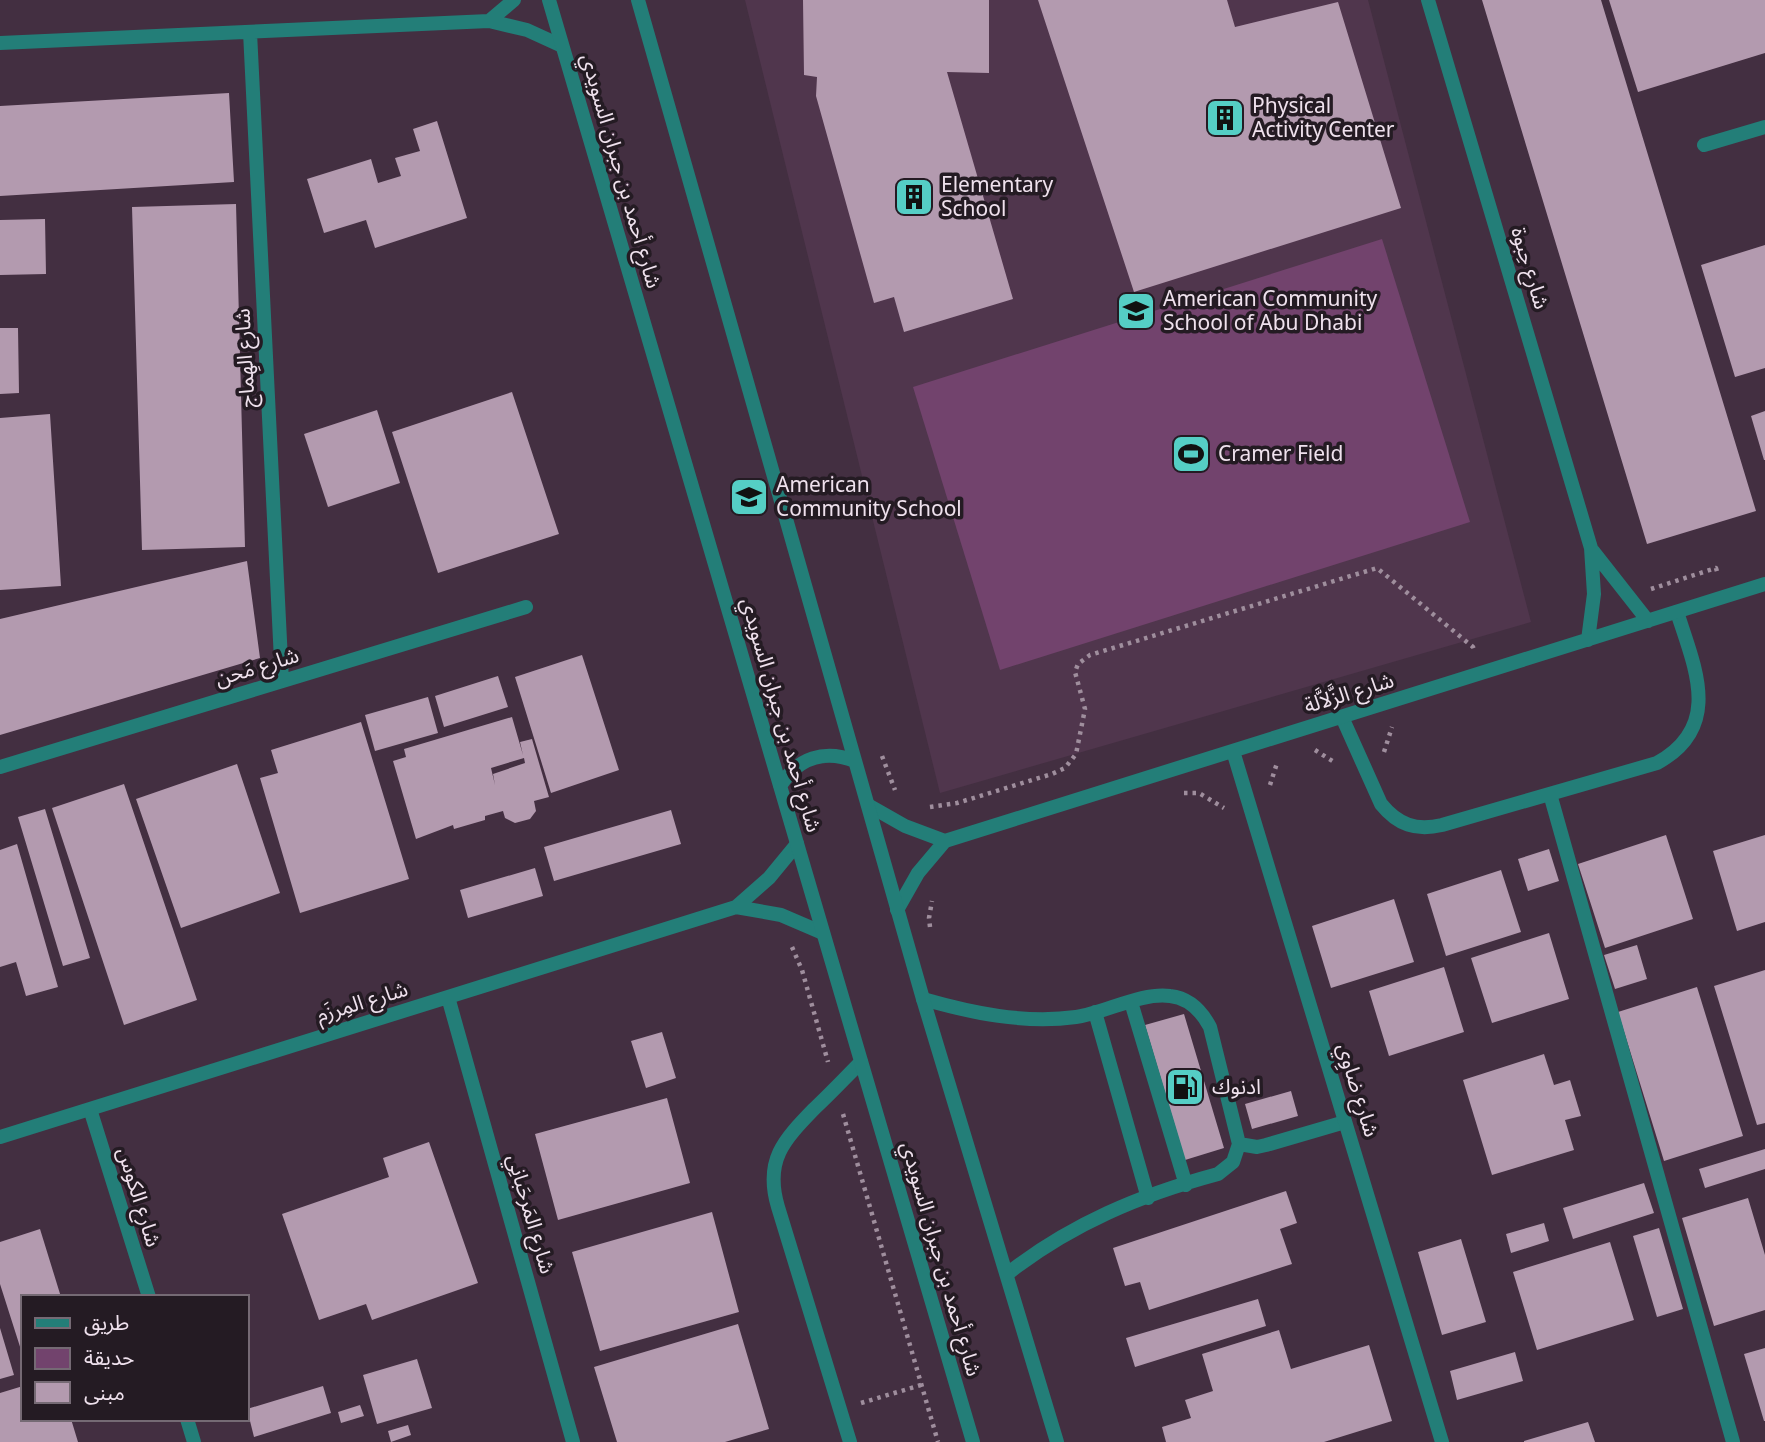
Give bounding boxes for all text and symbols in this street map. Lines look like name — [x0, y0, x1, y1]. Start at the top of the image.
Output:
street label: شارع أحمد بن جبران السويدي — [572, 50, 669, 292]
place label: Physical Activity Center — [1252, 91, 1395, 143]
building icon: Physical Activity Center — [1204, 97, 1246, 139]
place label: Elementary School — [941, 170, 1053, 222]
building icon: Elementary School — [893, 176, 935, 218]
street label: شارع حِبوة — [1503, 223, 1557, 313]
place label: American Community School of Abu Dhabi — [1163, 284, 1377, 336]
school or university icon: American Community School of Abu Dhabi — [1115, 290, 1157, 332]
street label: شارع الهِماج — [227, 308, 263, 408]
sports icon: Cramer Field — [1170, 433, 1212, 475]
place label: Cramer Field — [1218, 439, 1343, 467]
place label: American Community School — [776, 470, 962, 522]
school or university icon: American Community School — [728, 476, 770, 518]
street label: شارع أحمد بن جبران السويدي — [732, 594, 829, 836]
street label: شارع مَحن — [211, 640, 303, 694]
street label: شارع الزَّلاَّلة — [1300, 665, 1398, 721]
street label: شارع المِرزَم — [313, 974, 412, 1031]
street label: شارع ضاوِي — [1329, 1039, 1386, 1141]
fuel station icon: ادنوك — [1164, 1066, 1206, 1108]
place label: ادنوك — [1212, 1072, 1261, 1100]
street label: شارع أحمد بن جبران السويدي — [892, 1138, 989, 1380]
street label: شارع الكوس — [110, 1143, 168, 1251]
street label: شارع المَرحَبانِي — [499, 1151, 562, 1278]
legend — [21, 1295, 248, 1421]
text: طريق — [84, 1308, 129, 1336]
text: حديقة — [84, 1343, 134, 1371]
text: مبنى — [84, 1378, 125, 1406]

